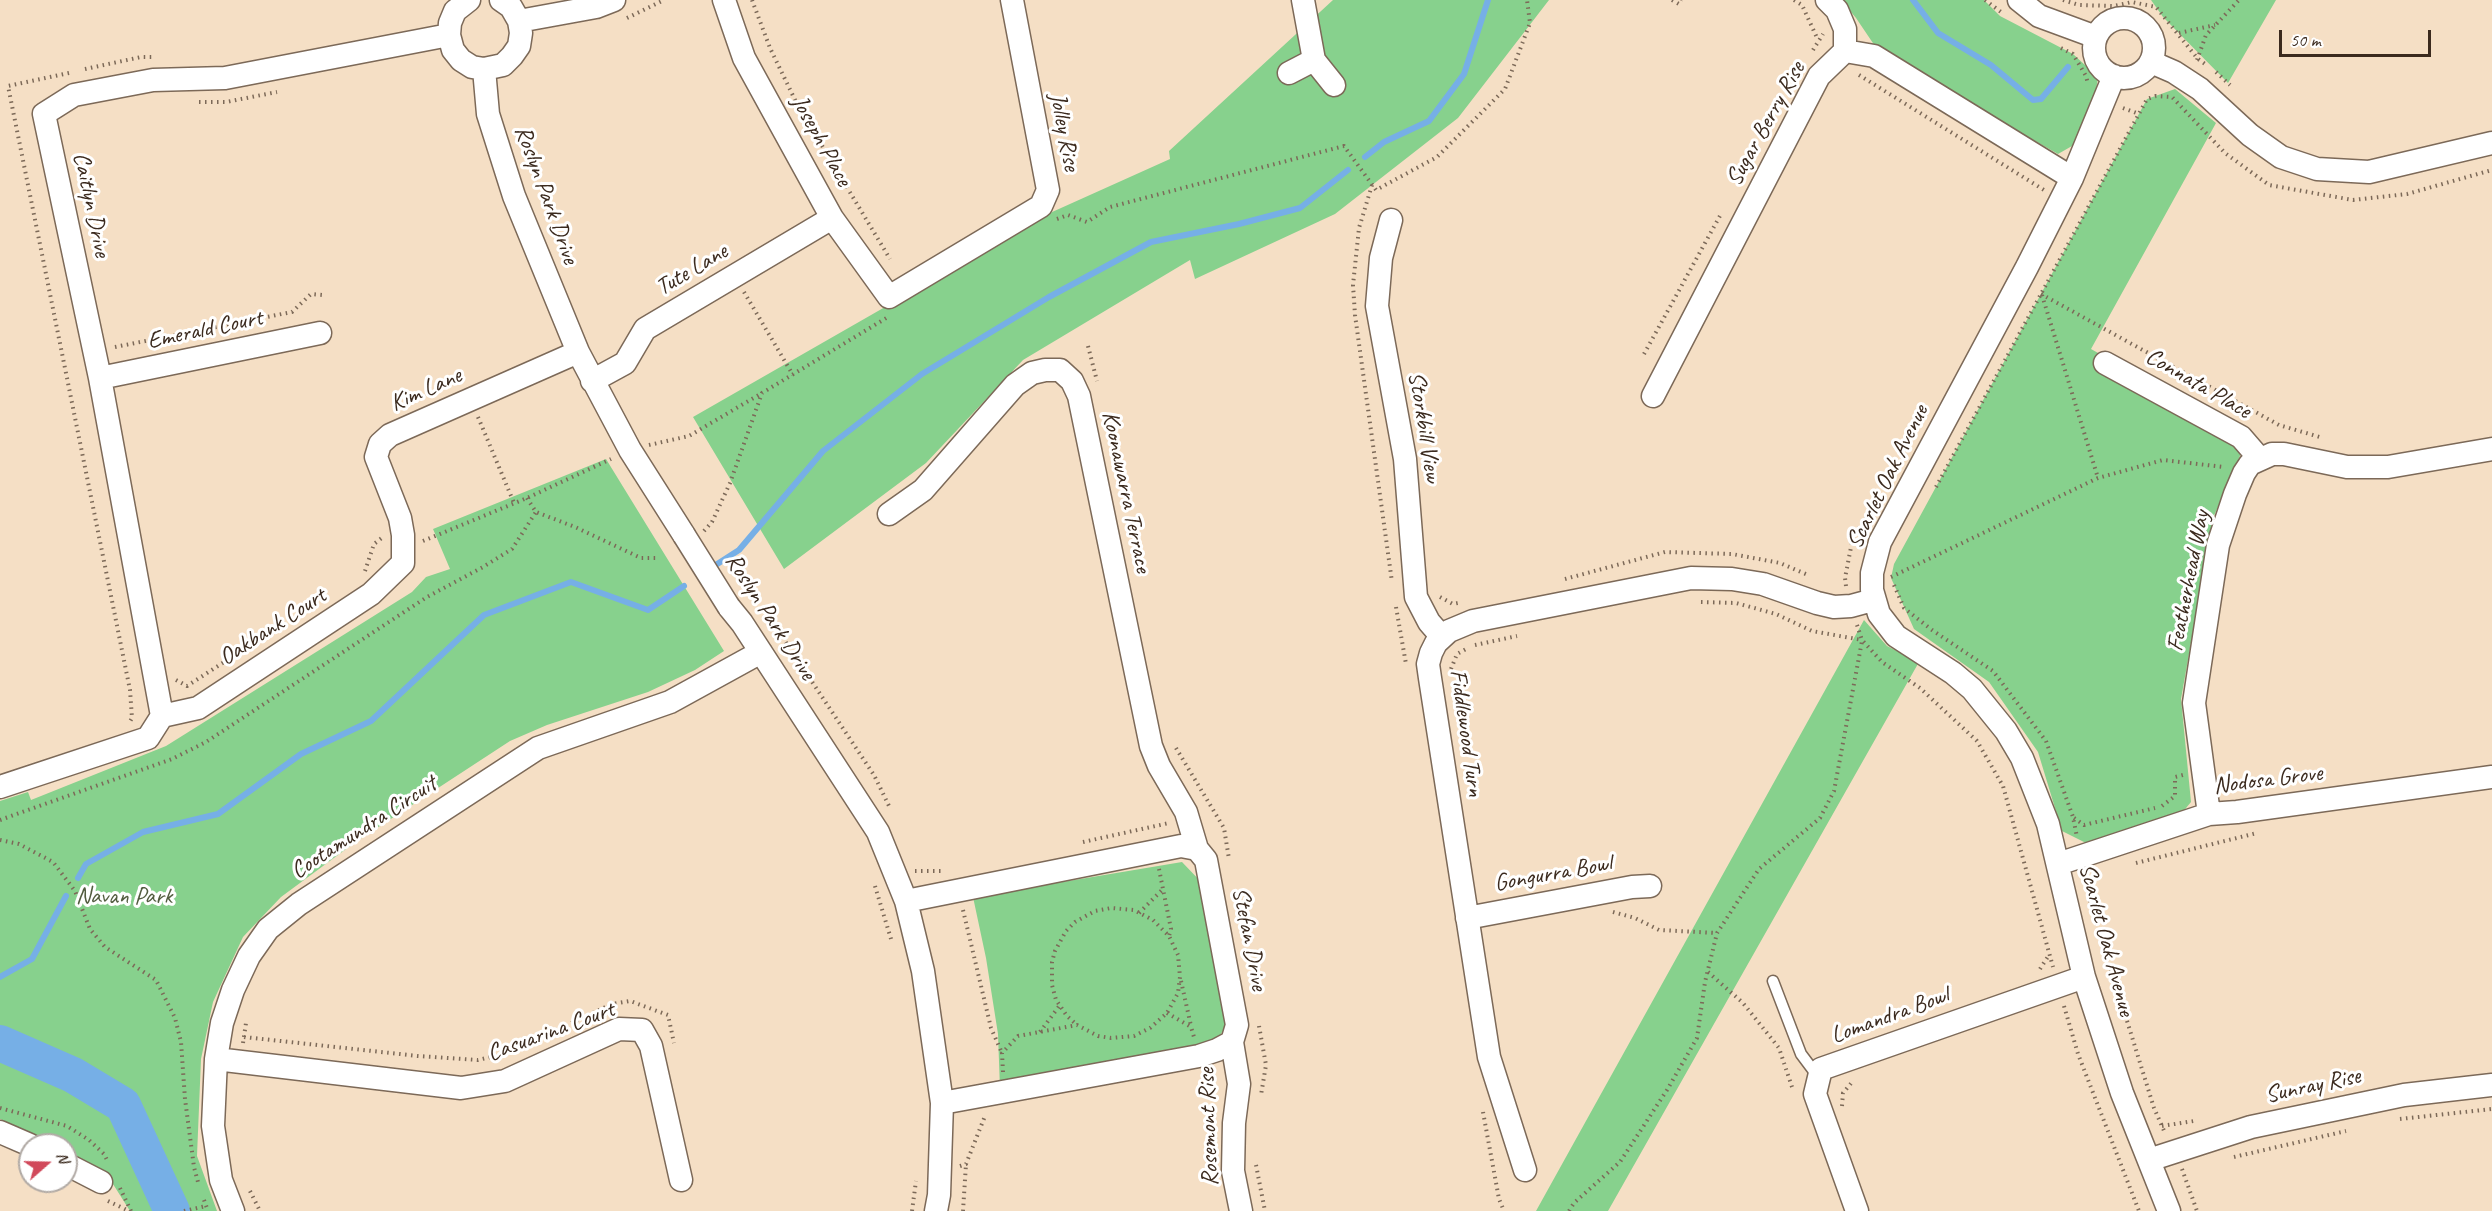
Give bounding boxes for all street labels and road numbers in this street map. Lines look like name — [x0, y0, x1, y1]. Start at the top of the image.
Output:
street label: Sugar Berry Rise — [1720, 57, 1812, 191]
street label: Joseph Place — [784, 91, 858, 191]
street label: Jolley Rise — [1042, 91, 1086, 173]
street label: Roslyn Park Drive — [508, 122, 584, 268]
street label: Caitlyn Drive — [66, 150, 116, 260]
street label: Tute Lane — [651, 237, 733, 303]
street label: Emerald Court — [145, 304, 265, 356]
street label: Connata Place — [2140, 342, 2256, 426]
street label: Kim Lane — [386, 362, 466, 418]
street label: Storkbill View — [1401, 370, 1447, 484]
street label: Scarlet Oak Avenue — [1841, 400, 1935, 554]
street label: Koonawarra Terrace — [1095, 409, 1157, 575]
street label: Featherhead Way — [2161, 508, 2217, 654]
street label: Roslyn Park Drive — [718, 548, 822, 686]
street label: Oakbank Court — [214, 582, 332, 672]
street label: Fiddlewood Turn — [1443, 668, 1489, 798]
street label: Nodosa Grove — [2212, 759, 2324, 801]
street label: Cootamundra Circuit — [286, 770, 442, 886]
street label: Gongurra Bowl — [1492, 850, 1614, 898]
street label: Scarlet Oak Avenue — [2072, 861, 2140, 1019]
street label: Stefan Drive — [1225, 885, 1273, 993]
street label: Lomandra Bowl — [1827, 981, 1953, 1051]
street label: Casuarina Court — [483, 996, 619, 1068]
street label: Sunray Rise — [2263, 1062, 2363, 1110]
street label: Rosemont Rise — [1193, 1067, 1225, 1187]

